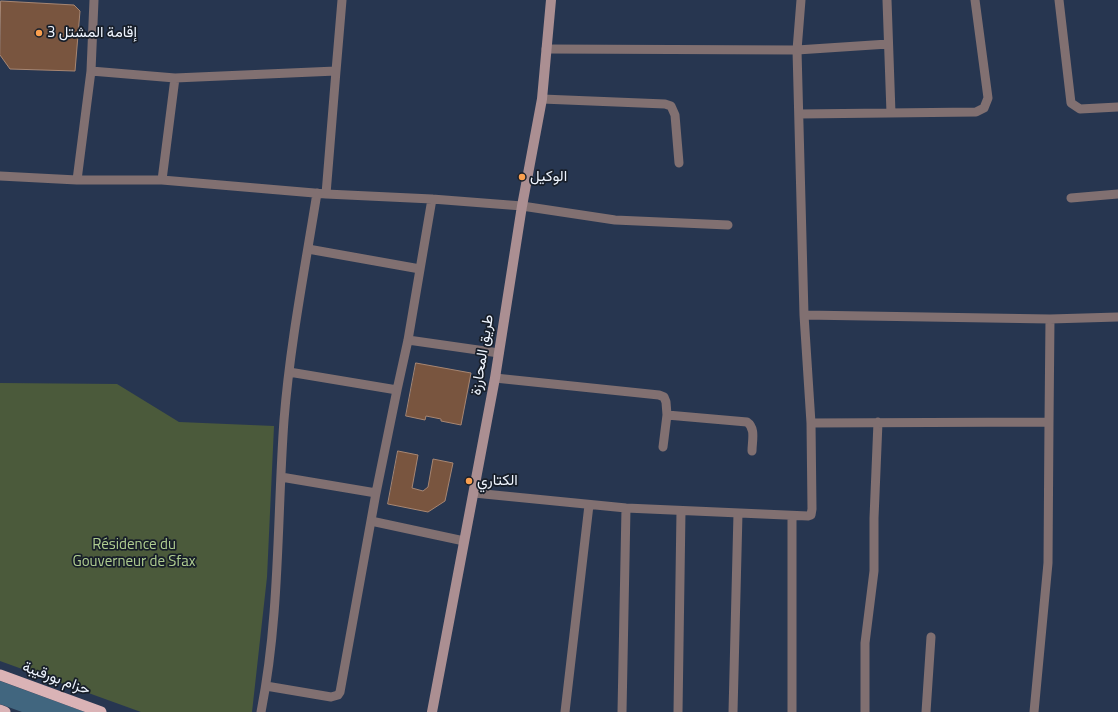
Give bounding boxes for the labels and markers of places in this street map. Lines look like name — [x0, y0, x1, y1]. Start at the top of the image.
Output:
place label: إقامة المشتل 3 — [47, 24, 137, 42]
marker: إقامة المشتل 3 — [34, 28, 44, 38]
place label: الوكيل — [530, 168, 567, 186]
marker: الوكيل — [517, 172, 527, 182]
place label: الكتاري — [477, 472, 518, 490]
marker: الكتاري — [464, 476, 474, 486]

